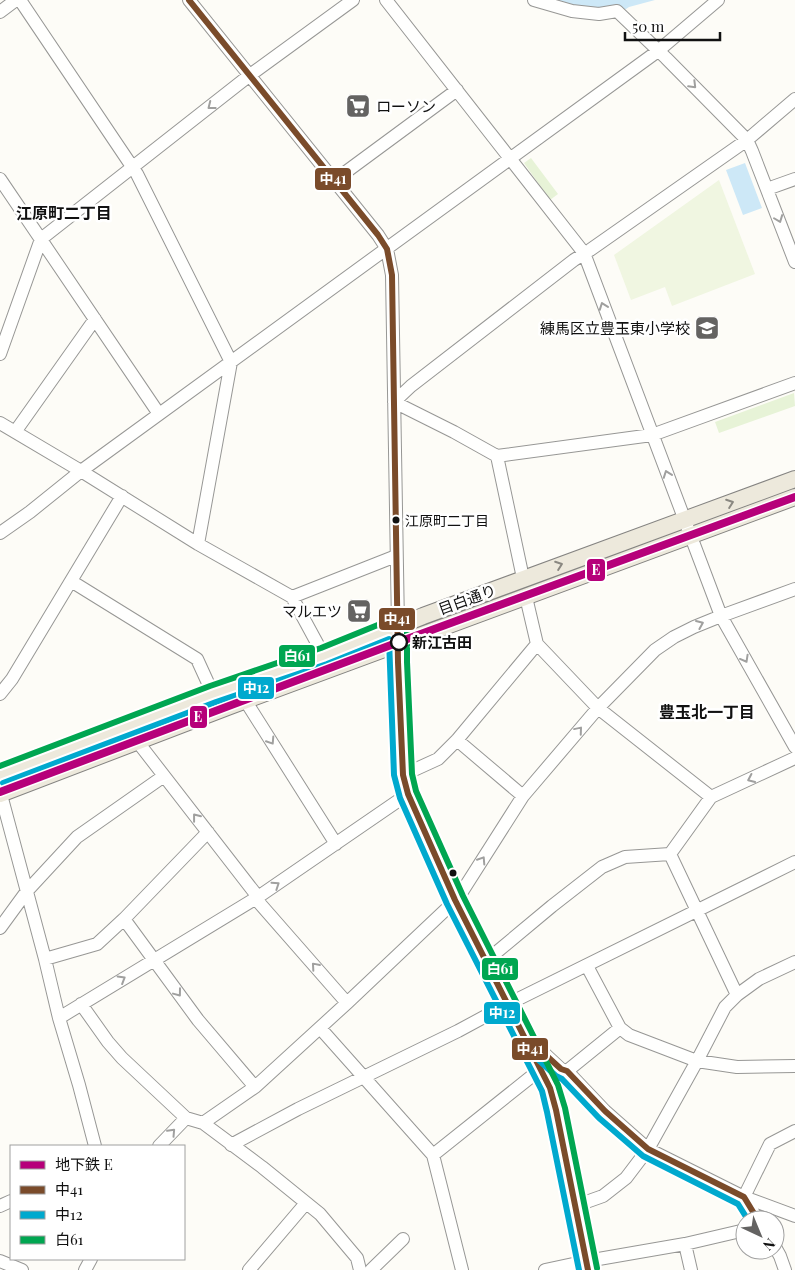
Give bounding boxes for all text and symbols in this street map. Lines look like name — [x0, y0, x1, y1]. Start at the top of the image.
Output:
scale bar — [625, 10, 720, 42]
text: 50 m — [632, 16, 665, 36]
one-way arrow — [687, 79, 696, 88]
supermarket icon: ローソン — [345, 93, 371, 119]
place label: ローソン — [376, 96, 436, 116]
one-way arrow — [208, 100, 217, 109]
line badge: 中41 — [314, 167, 352, 191]
text: 中41 — [320, 169, 346, 188]
district label: 江原町二丁目 — [16, 202, 112, 223]
one-way arrow — [773, 215, 783, 223]
one-way arrow — [599, 302, 609, 311]
school or university icon: 練馬区立豊玉東小学校 — [694, 315, 720, 341]
place label: 練馬区立豊玉東小学校 — [540, 318, 690, 338]
one-way arrow — [663, 470, 673, 479]
one-way arrow — [725, 499, 734, 509]
place label: 江原町二丁目 — [405, 511, 489, 530]
marker: 江原町二丁目 — [391, 515, 401, 525]
line badge: E — [586, 558, 606, 582]
text: E — [592, 560, 601, 579]
one-way arrow — [554, 561, 562, 571]
street label: 目白通り — [435, 579, 499, 619]
supermarket icon: マルエツ — [346, 598, 372, 624]
place label: マルエツ — [282, 601, 342, 621]
line badge: 中41 — [378, 607, 416, 631]
text: 中41 — [384, 609, 410, 628]
one-way arrow — [695, 620, 704, 631]
place label: 新江古田 — [412, 632, 472, 652]
marker: 新江古田 — [390, 633, 408, 651]
line badge: 白61 — [278, 644, 316, 668]
text: 白61 — [283, 646, 311, 665]
one-way arrow — [739, 654, 749, 663]
line badge: 中12 — [237, 676, 275, 700]
text: 中12 — [243, 678, 269, 697]
district label: 豊玉北一丁目 — [659, 701, 755, 722]
line badge: E — [189, 705, 208, 729]
text: E — [194, 707, 203, 726]
one-way arrow — [574, 727, 582, 736]
one-way arrow — [265, 735, 274, 745]
one-way arrow — [747, 772, 756, 783]
one-way arrow — [193, 813, 202, 823]
one-way arrow — [476, 856, 485, 866]
unlabelled marker — [448, 868, 458, 878]
one-way arrow — [270, 882, 280, 891]
line badge: 白61 — [481, 957, 519, 981]
text: 白61 — [486, 959, 514, 978]
one-way arrow — [312, 963, 321, 972]
one-way arrow — [117, 975, 126, 985]
one-way arrow — [173, 987, 181, 996]
line badge: 中12 — [483, 1001, 521, 1025]
text: 中12 — [489, 1003, 515, 1022]
line badge: 中41 — [511, 1037, 549, 1061]
text: 中41 — [517, 1039, 543, 1058]
one-way arrow — [167, 1129, 176, 1138]
legend — [10, 1145, 185, 1260]
text: 地下鉄 E — [55, 1154, 113, 1174]
text: 中41 — [55, 1179, 83, 1199]
text: 中12 — [55, 1204, 83, 1224]
north arrow — [735, 1210, 785, 1260]
text: 白61 — [55, 1229, 84, 1249]
text: N — [759, 1234, 780, 1255]

